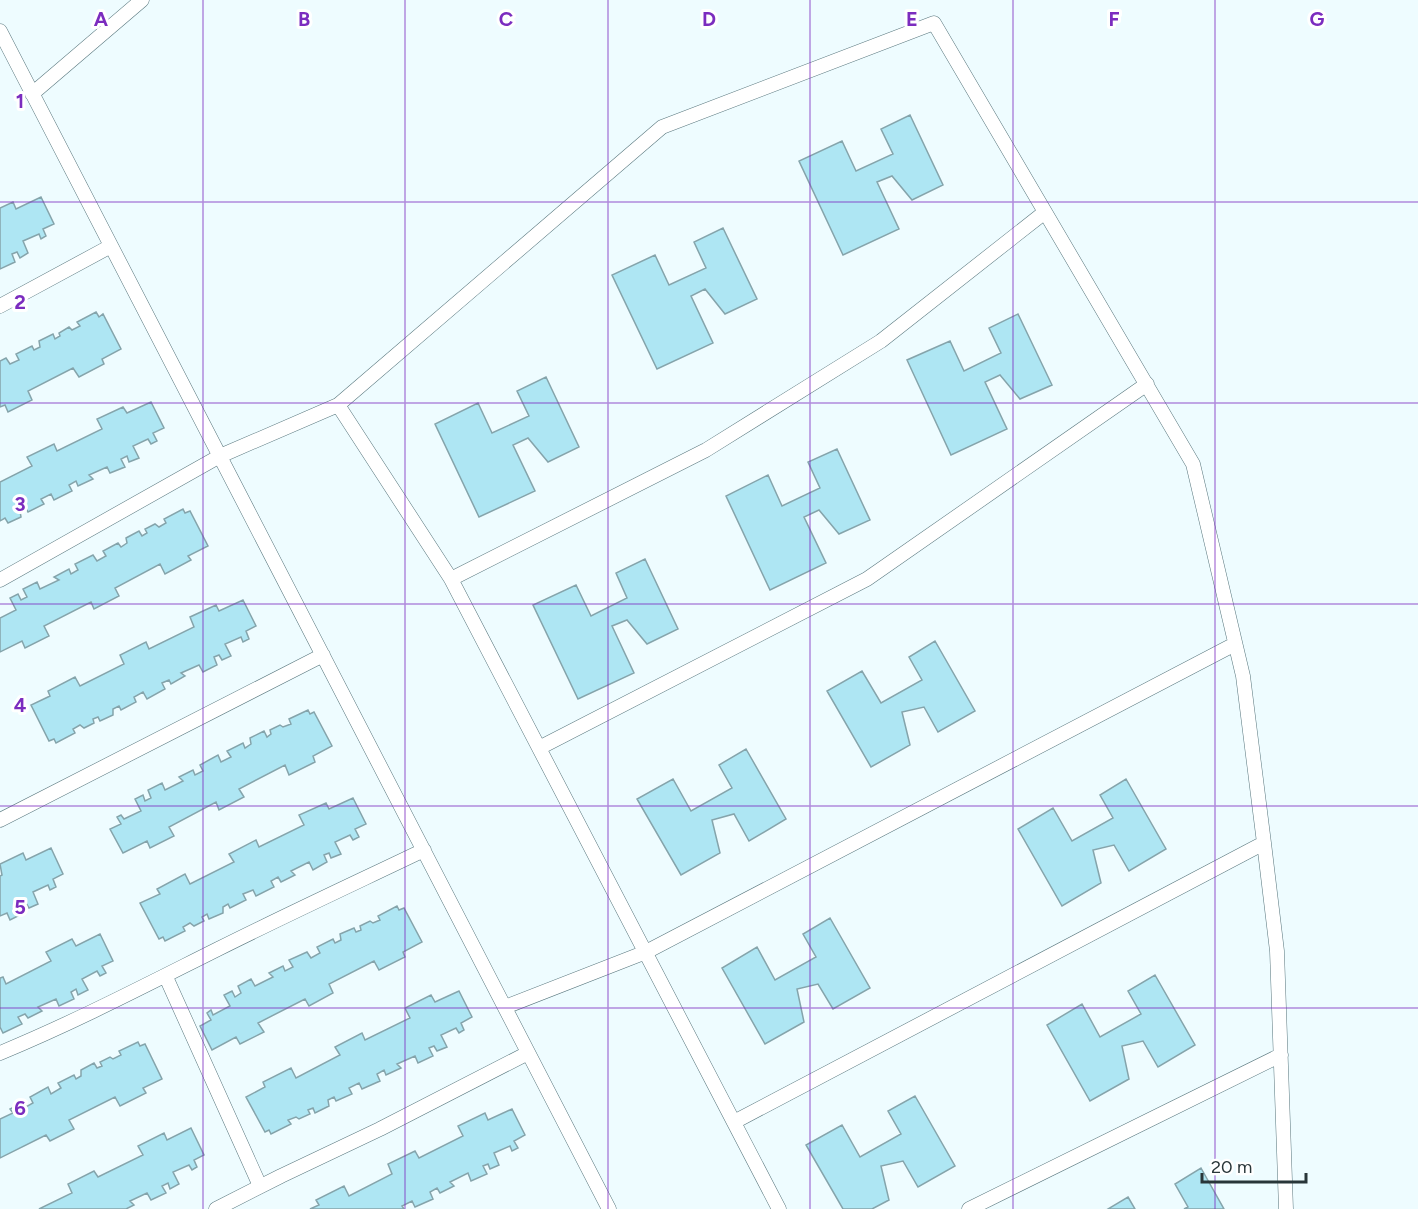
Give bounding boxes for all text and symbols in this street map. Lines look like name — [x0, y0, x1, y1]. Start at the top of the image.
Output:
text: A — [94, 7, 109, 31]
text: B — [298, 7, 310, 31]
text: C — [499, 7, 513, 31]
text: D — [702, 7, 716, 31]
text: E — [906, 7, 918, 31]
text: F — [1108, 7, 1120, 31]
text: G — [1310, 7, 1325, 31]
text: 1 — [16, 89, 24, 113]
text: 2 — [14, 290, 26, 314]
text: 3 — [14, 492, 26, 516]
text: 4 — [14, 693, 27, 717]
text: 5 — [14, 895, 26, 919]
text: 6 — [14, 1096, 26, 1120]
scale bar — [1202, 1146, 1306, 1184]
text: 20 m — [1211, 1156, 1252, 1178]

